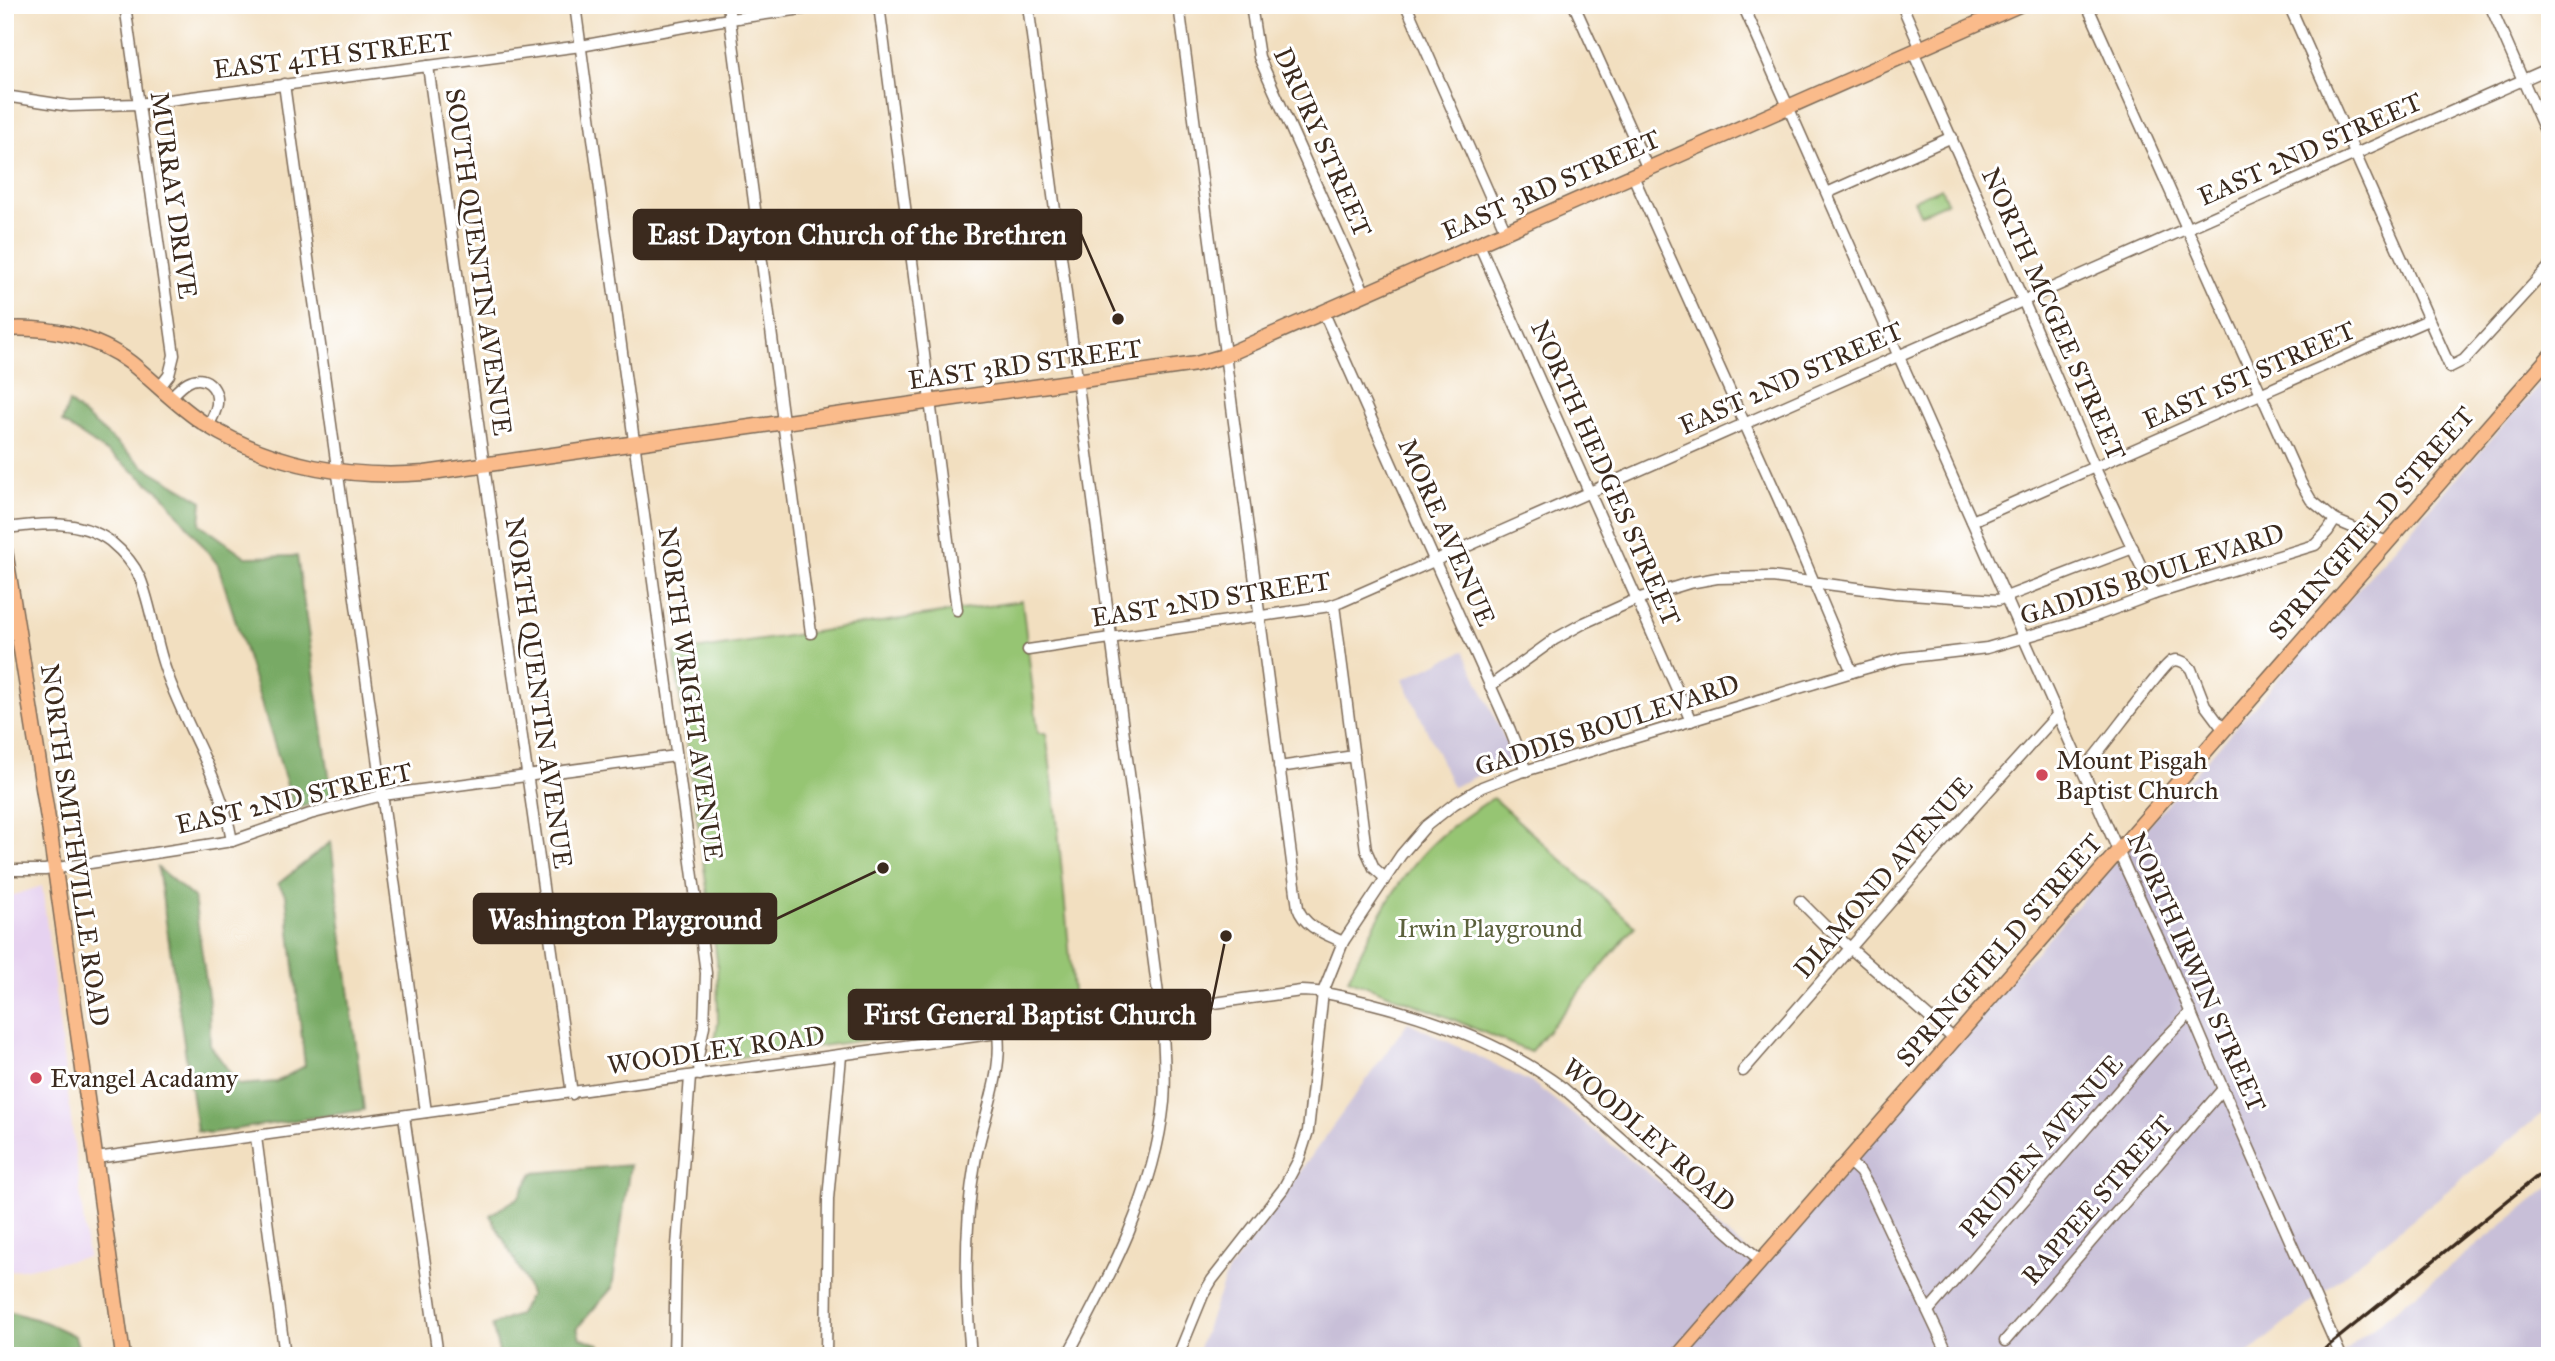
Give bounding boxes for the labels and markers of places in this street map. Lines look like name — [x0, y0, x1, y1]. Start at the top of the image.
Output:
callout: East Dayton Church of the Brethren — [634, 210, 1081, 259]
place label: Mount Pisgah Baptist Church — [2056, 744, 2219, 806]
marker: Mount Pisgah Baptist Church — [2034, 767, 2050, 783]
callout: Washington Playground — [474, 894, 776, 943]
callout: First General Baptist Church — [849, 990, 1210, 1039]
place label: Evangel Acadamy — [50, 1062, 239, 1094]
marker: Evangel Acadamy — [28, 1070, 44, 1086]

